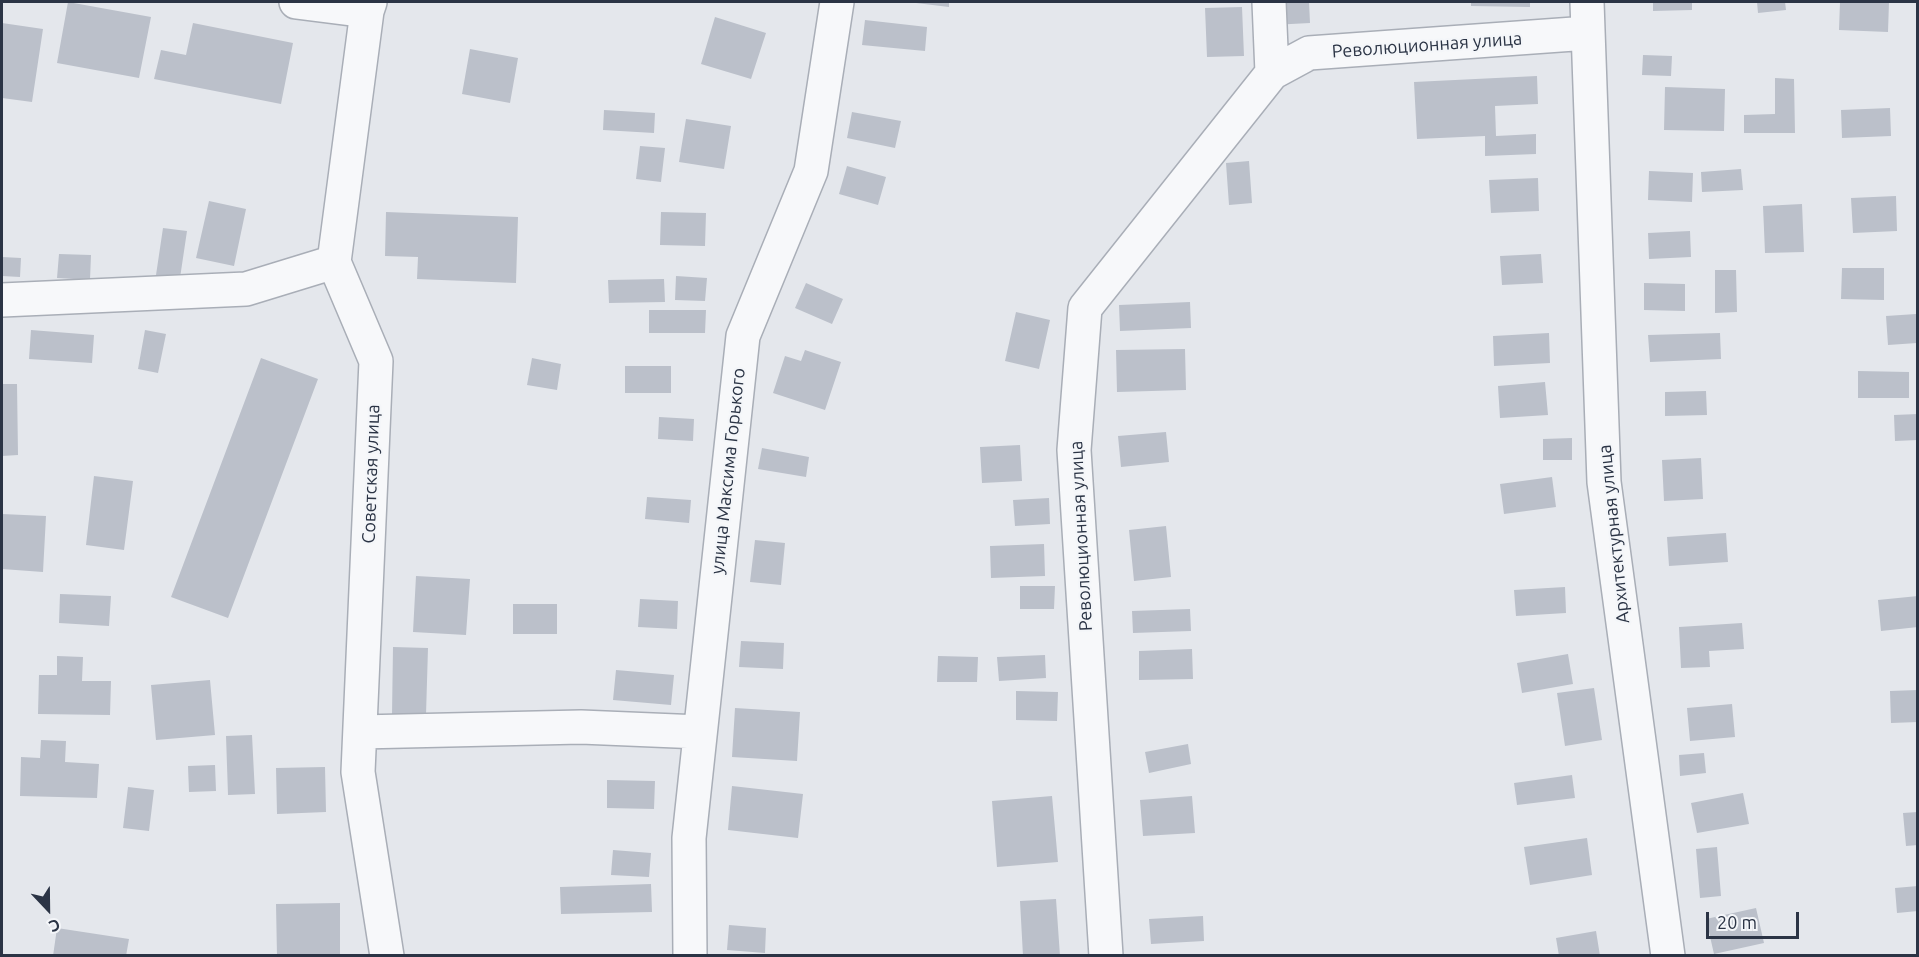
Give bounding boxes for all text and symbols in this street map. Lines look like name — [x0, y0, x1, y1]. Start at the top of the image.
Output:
street label: Революционная улица — [1331, 28, 1523, 62]
street label: улица Максима Горького — [706, 367, 750, 575]
street label: Советская улица — [358, 404, 384, 544]
street label: Революционная улица — [1065, 440, 1097, 632]
street label: Архитектурная улица — [1594, 444, 1634, 624]
north arrow — [18, 879, 78, 939]
scale bar — [1709, 900, 1802, 938]
text: 20 m — [1717, 912, 1757, 932]
text: С — [47, 915, 63, 936]

